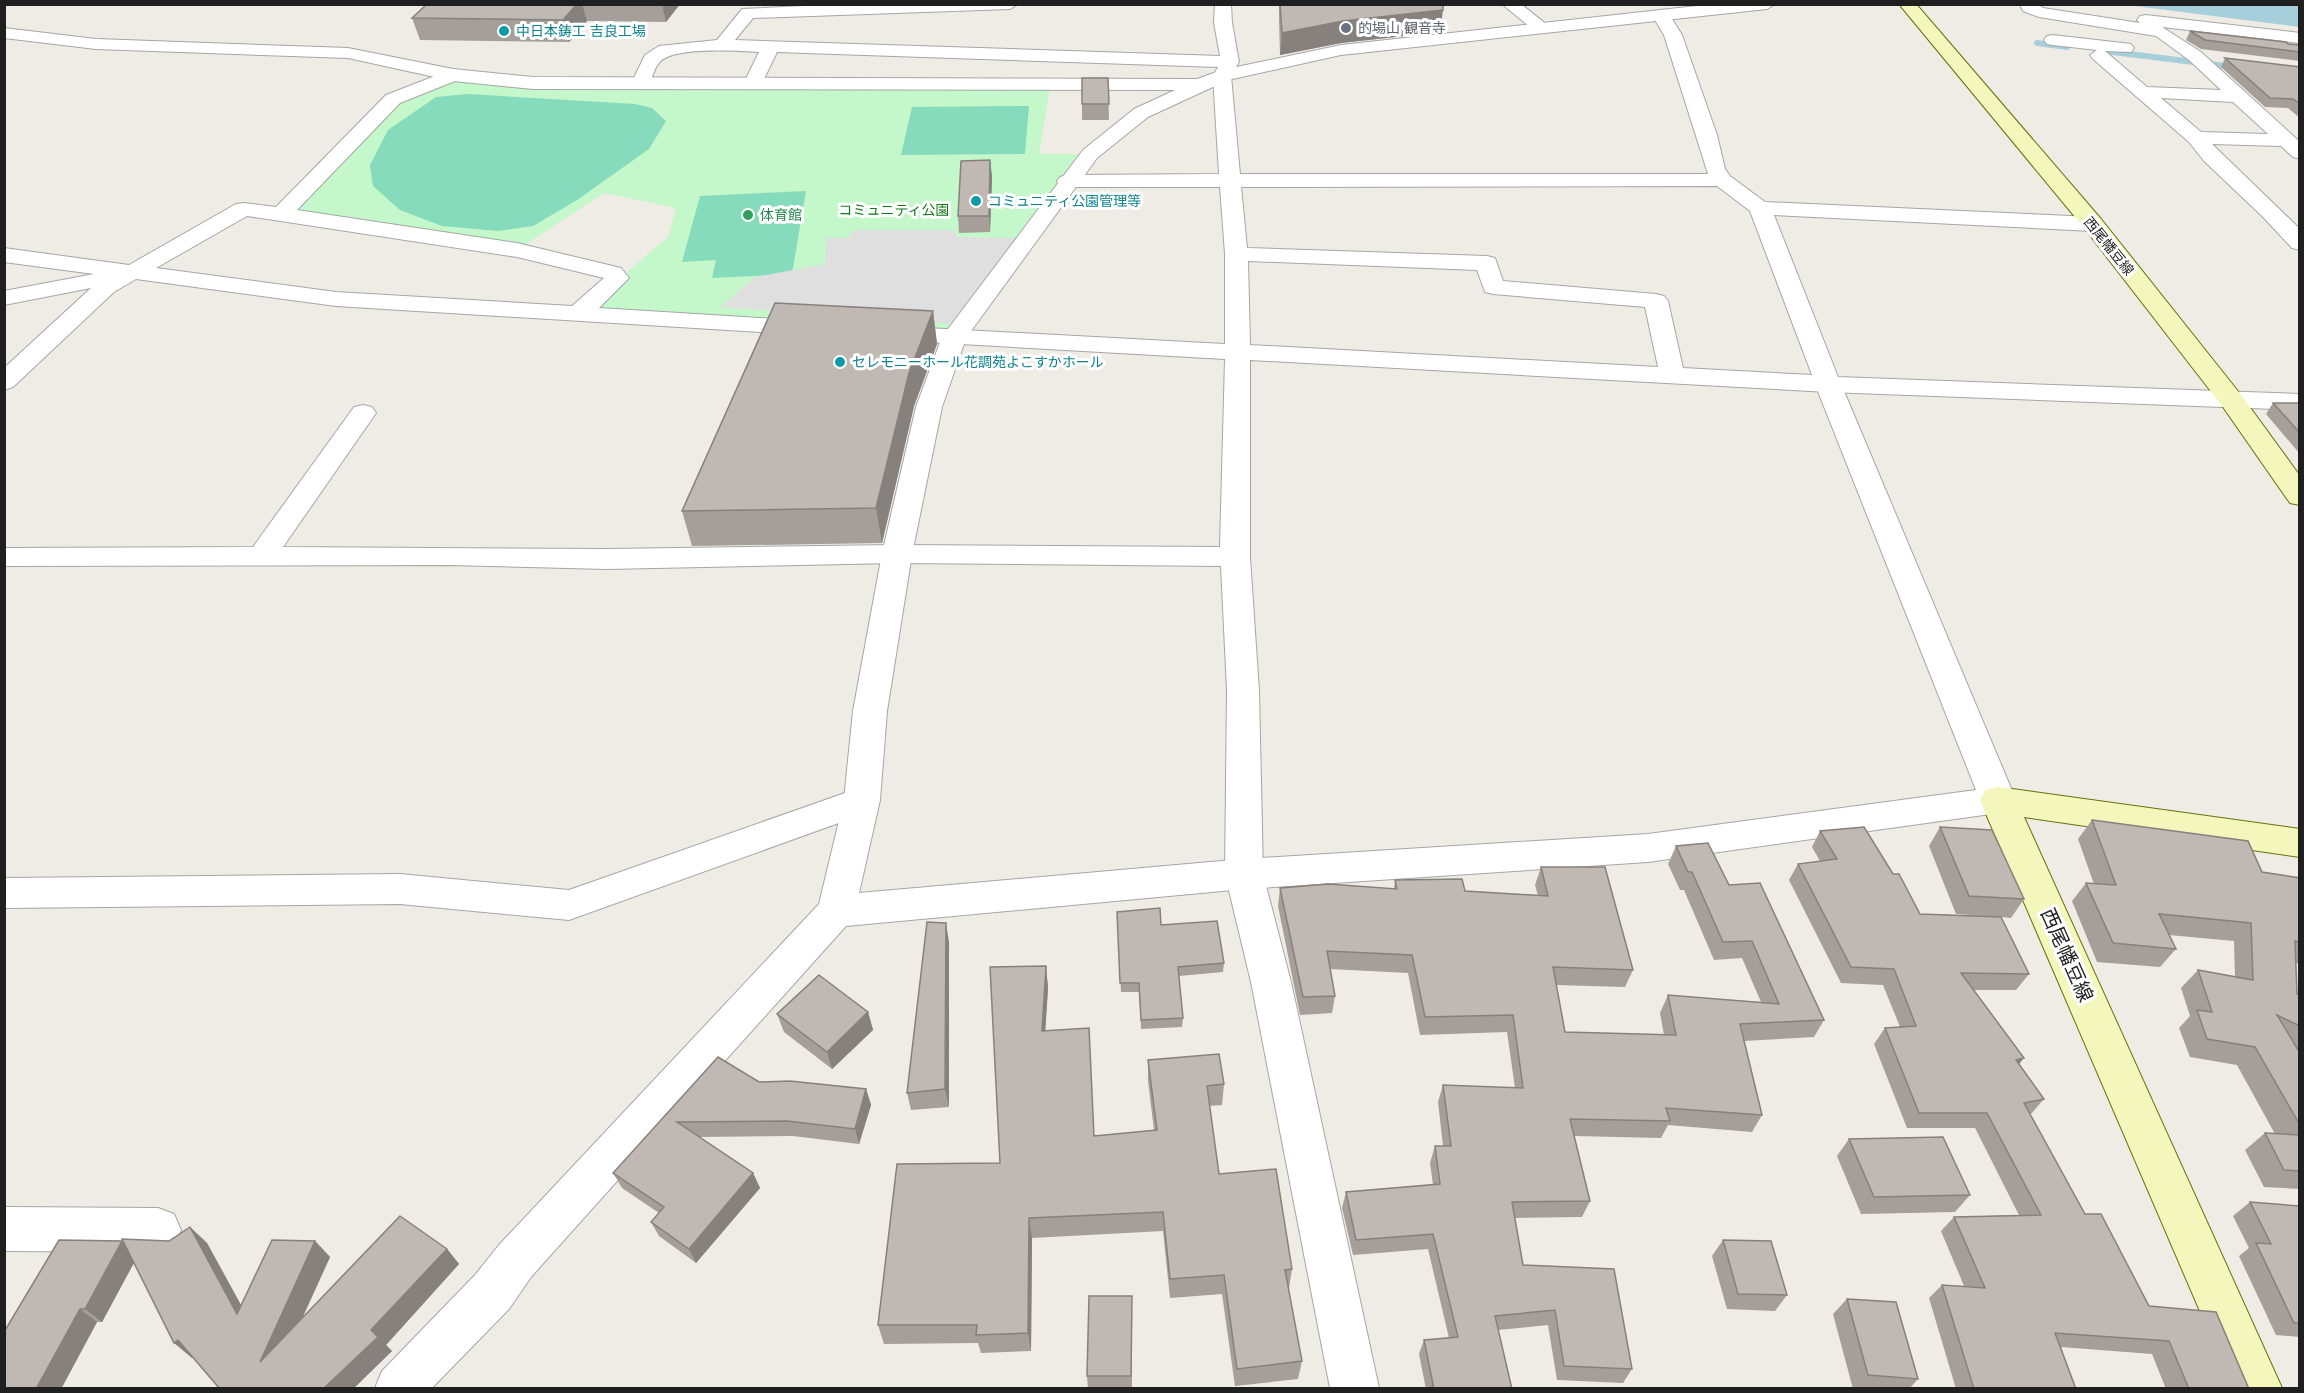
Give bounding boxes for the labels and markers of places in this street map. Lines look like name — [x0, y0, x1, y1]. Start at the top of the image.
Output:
place label: 的場山 観音寺 — [1358, 20, 1446, 36]
marker: 的場山 観音寺 — [1339, 21, 1353, 35]
place label: 中日本鋳工 吉良工場 — [516, 23, 646, 39]
marker: 中日本鋳工 吉良工場 — [497, 24, 511, 38]
place label: コミュニティ公園管理等 — [988, 193, 1141, 209]
marker: コミュニティ公園管理等 — [969, 194, 983, 208]
place label: 体育館 — [760, 207, 802, 223]
marker: 体育館 — [741, 208, 755, 222]
place label: セレモニーホール花調苑よこすかホール — [852, 354, 1104, 370]
marker: セレモニーホール花調苑よこすかホール — [833, 355, 847, 369]

